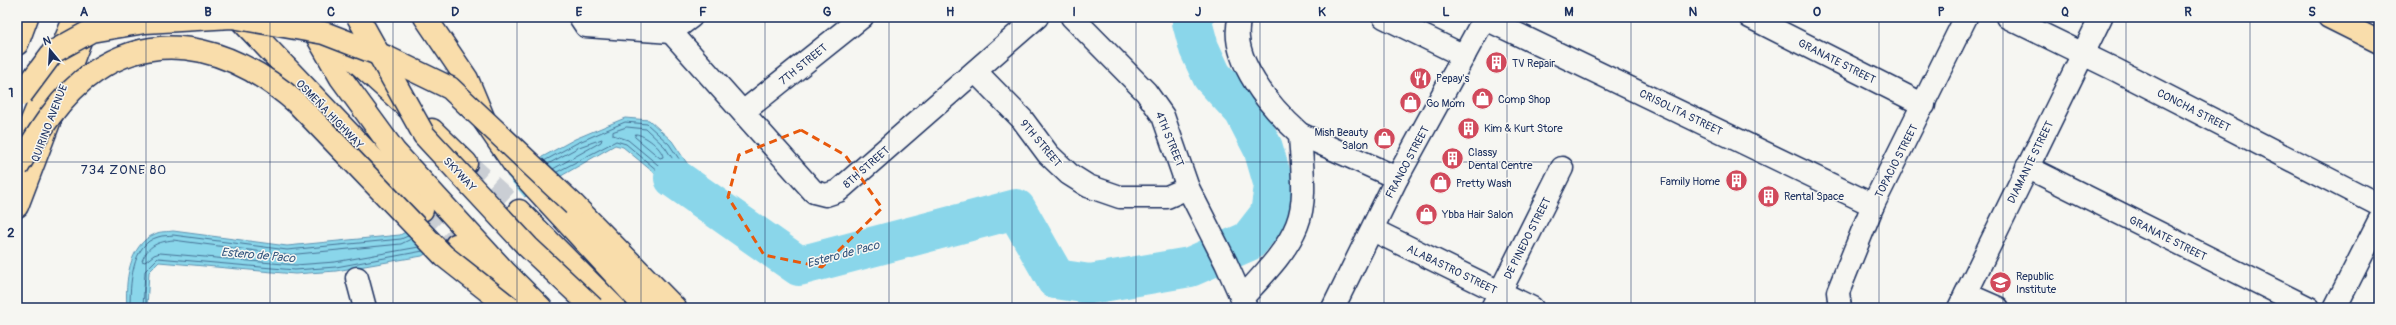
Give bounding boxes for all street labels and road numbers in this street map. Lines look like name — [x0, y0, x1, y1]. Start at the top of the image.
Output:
street label: GRANATE STREET — [1796, 36, 1878, 87]
street label: 7TH STREET — [777, 41, 830, 88]
street label: OSMEÑA HIGHWAY — [293, 77, 366, 152]
street label: QUIRINO AVENUE — [29, 82, 70, 164]
street label: CONCHA STREET — [2155, 86, 2233, 135]
street label: CRISOLITA STREET — [1637, 87, 1724, 138]
street label: 4TH STREET — [1153, 110, 1186, 169]
street label: 9TH STREET — [1017, 117, 1064, 170]
street label: DIAMANTE STREET — [2005, 119, 2056, 206]
street label: TOPACIO STREET — [1872, 122, 1921, 200]
street label: FRANCO STREET — [1383, 124, 1432, 200]
street label: 8TH STREET — [840, 144, 892, 191]
street label: SKYWAY — [441, 155, 479, 194]
street label: DE PINEDO STREET — [1501, 195, 1554, 281]
street label: GRANATE STREET — [2127, 213, 2209, 264]
street label: ALABASTRO STREET — [1405, 242, 1499, 297]

